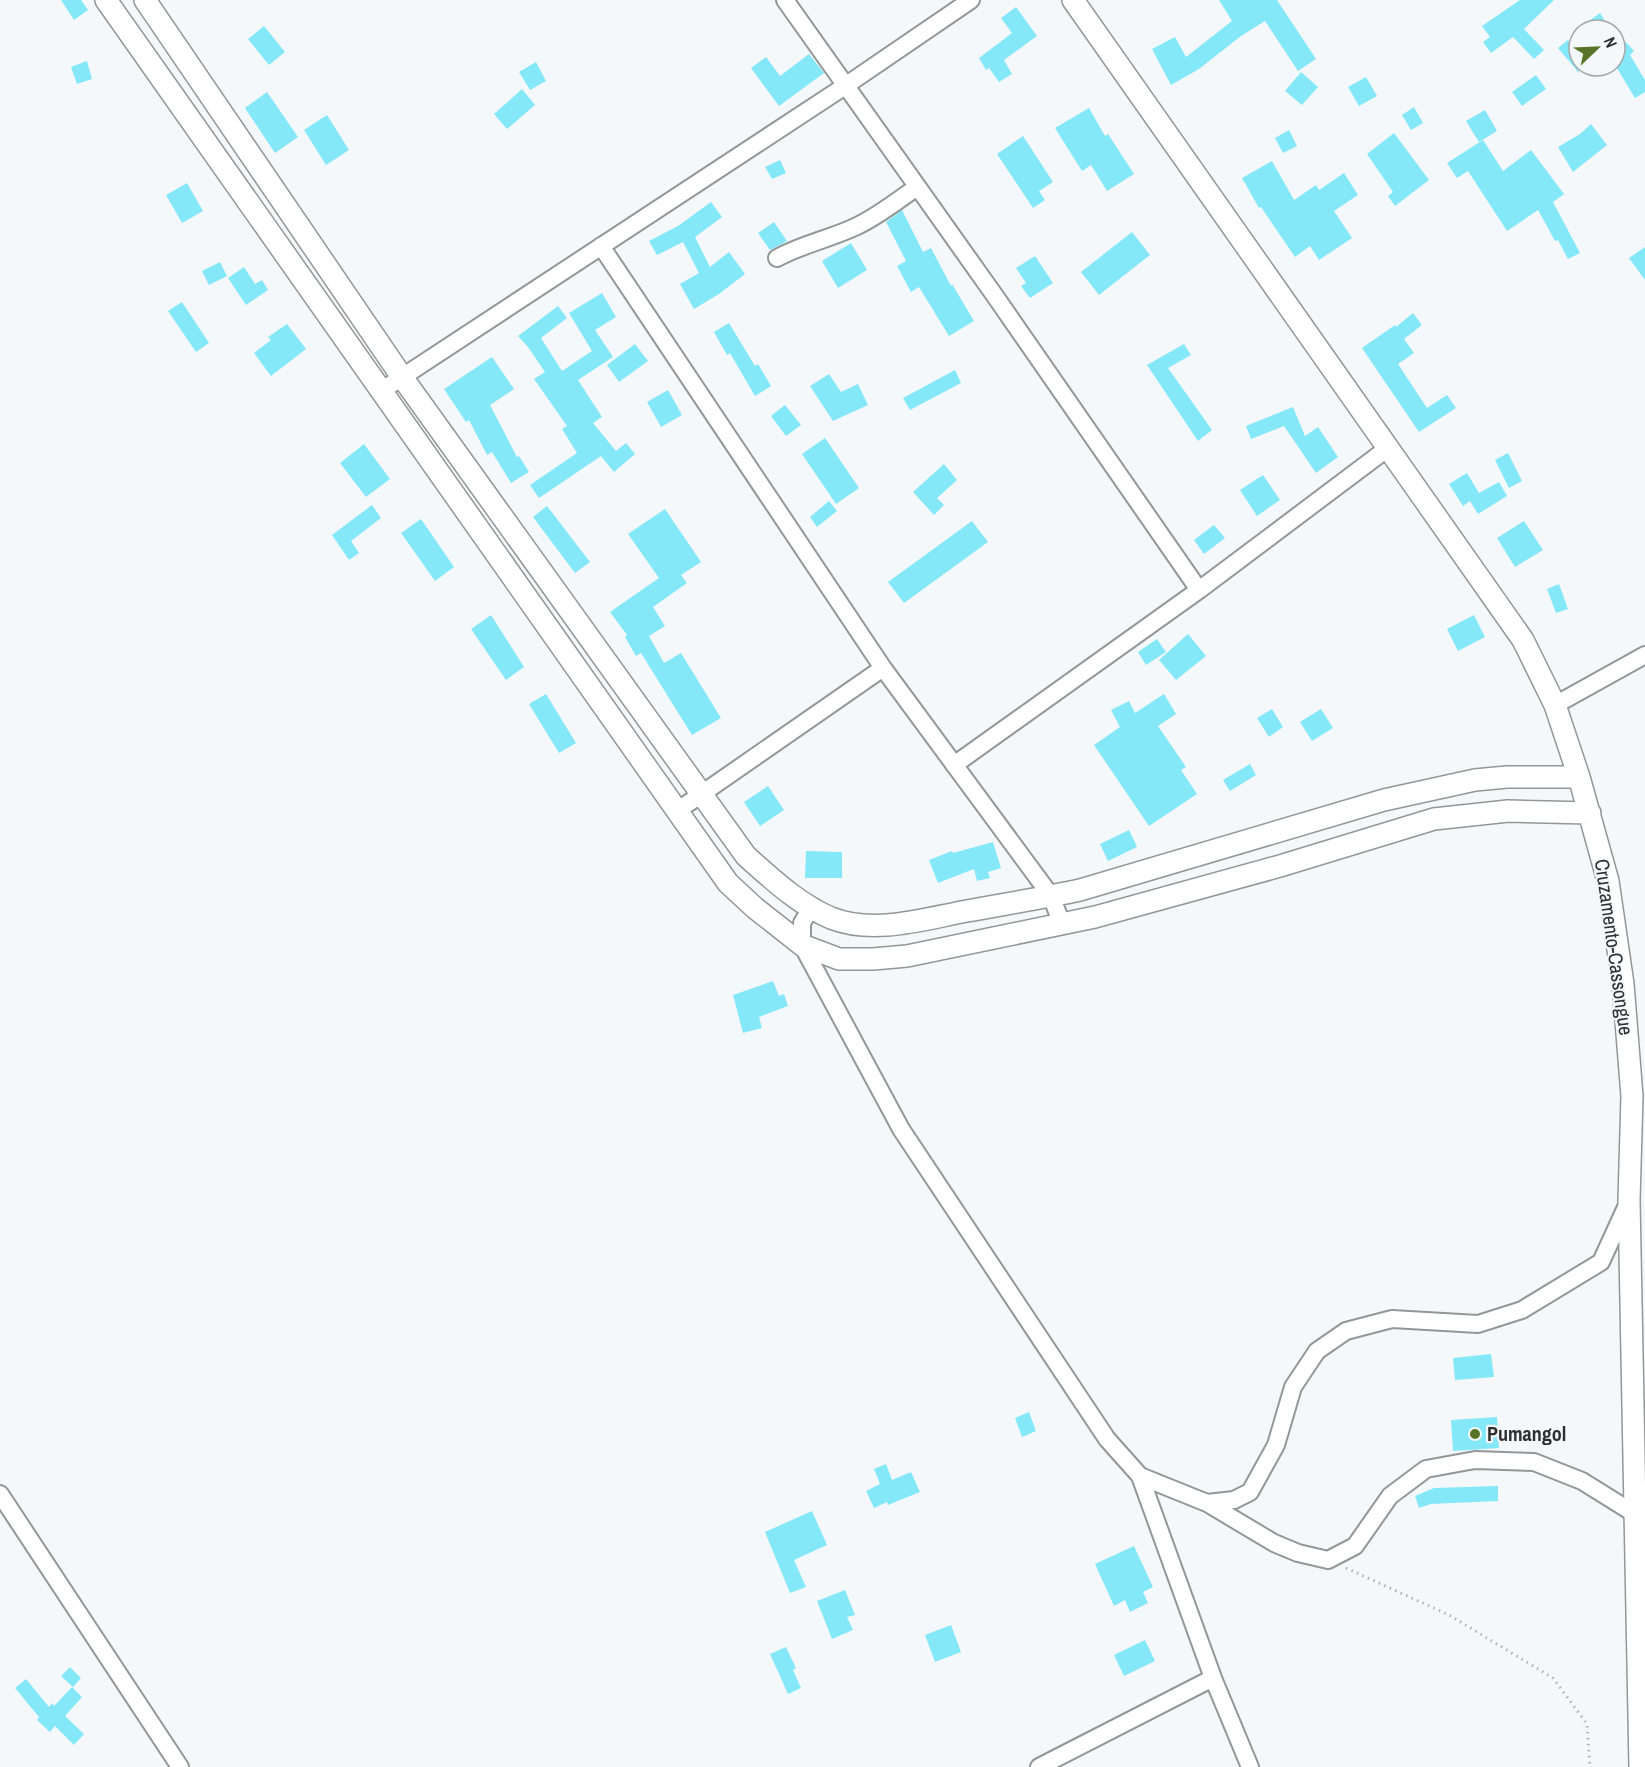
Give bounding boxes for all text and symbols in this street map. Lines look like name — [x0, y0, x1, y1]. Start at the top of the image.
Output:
north arrow — [1567, 18, 1627, 78]
text: N — [1599, 33, 1623, 51]
street label: Cruzamento-Cassongue — [1589, 857, 1640, 1037]
place label: Pumangol — [1487, 1420, 1566, 1447]
marker: Pumangol — [1468, 1427, 1482, 1441]

